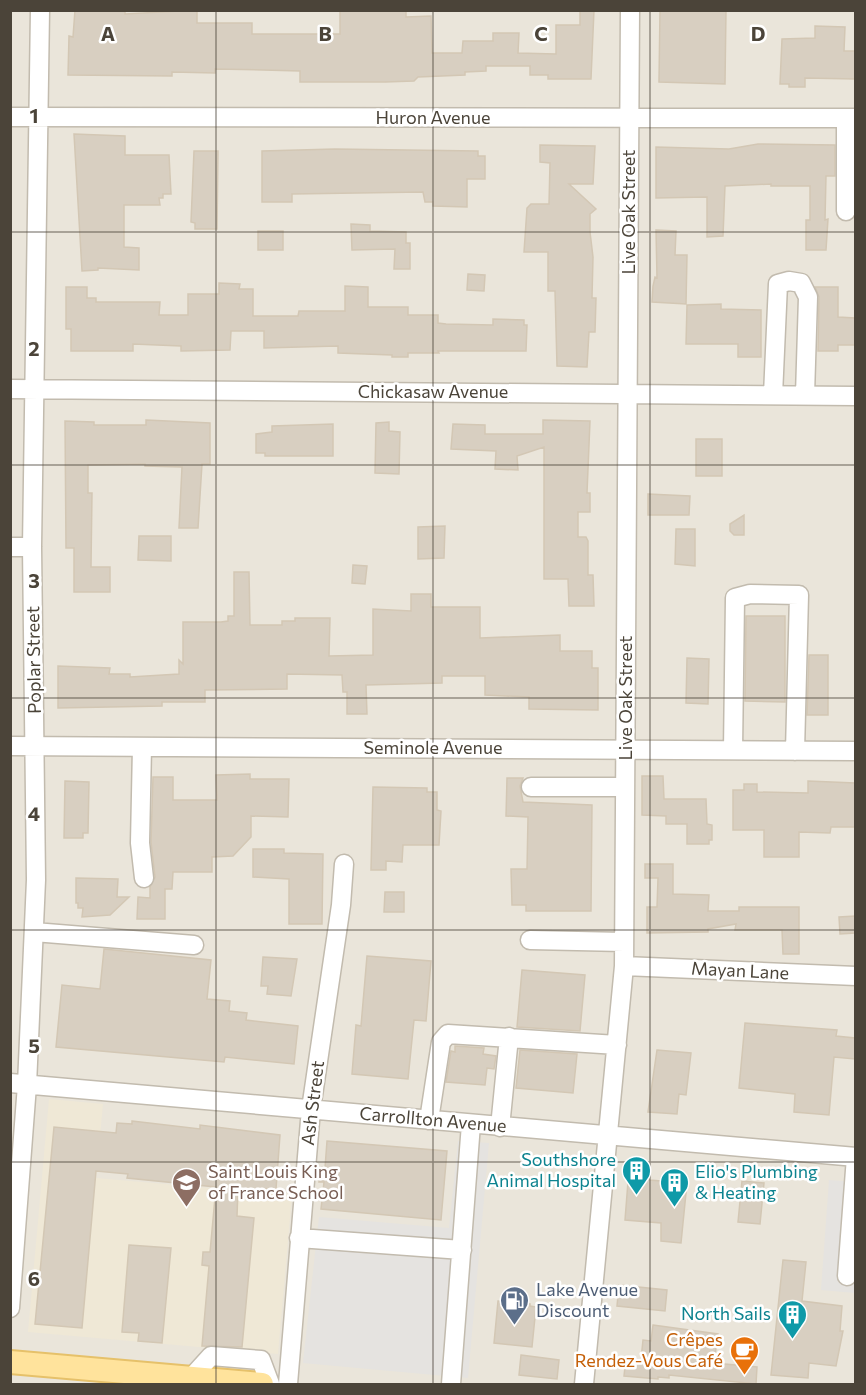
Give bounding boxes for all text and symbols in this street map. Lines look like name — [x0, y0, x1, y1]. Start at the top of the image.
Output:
text: A — [101, 21, 115, 45]
text: B — [318, 21, 332, 45]
text: C — [534, 21, 548, 45]
text: D — [751, 21, 765, 45]
text: 1 — [29, 103, 39, 127]
street label: Huron Avenue — [376, 106, 490, 128]
street label: Live Oak Street — [617, 150, 639, 275]
text: 2 — [28, 336, 40, 360]
street label: Chickasaw Avenue — [358, 380, 508, 402]
text: 3 — [28, 568, 40, 592]
street label: Poplar Street — [21, 606, 45, 714]
street label: Live Oak Street — [614, 636, 636, 761]
street label: Seminole Avenue — [364, 736, 502, 758]
text: 4 — [28, 801, 40, 825]
street label: Mayan Lane — [690, 956, 790, 984]
text: 5 — [28, 1033, 40, 1057]
street label: Ash Street — [296, 1059, 328, 1147]
street label: Carrollton Avenue — [359, 1102, 508, 1136]
place label: Southshore Animal Hospital — [487, 1148, 616, 1191]
building icon: Southshore Animal Hospital — [621, 1154, 653, 1196]
place label: Saint Louis King of France School — [208, 1160, 344, 1203]
place label: Elio's Plumbing & Heating — [695, 1160, 818, 1203]
school or university icon: Saint Louis King of France School — [171, 1166, 203, 1208]
building icon: Elio's Plumbing & Heating — [658, 1166, 690, 1208]
text: 6 — [28, 1266, 40, 1290]
place label: Lake Avenue Discount — [536, 1278, 638, 1321]
fuel station icon: Lake Avenue Discount — [499, 1284, 531, 1326]
building icon: North Sails — [776, 1298, 808, 1340]
place label: North Sails — [681, 1302, 771, 1324]
place label: Crêpes Rendez-Vous Café — [575, 1328, 723, 1371]
cafe icon: Crêpes Rendez-Vous Café — [728, 1334, 760, 1376]

